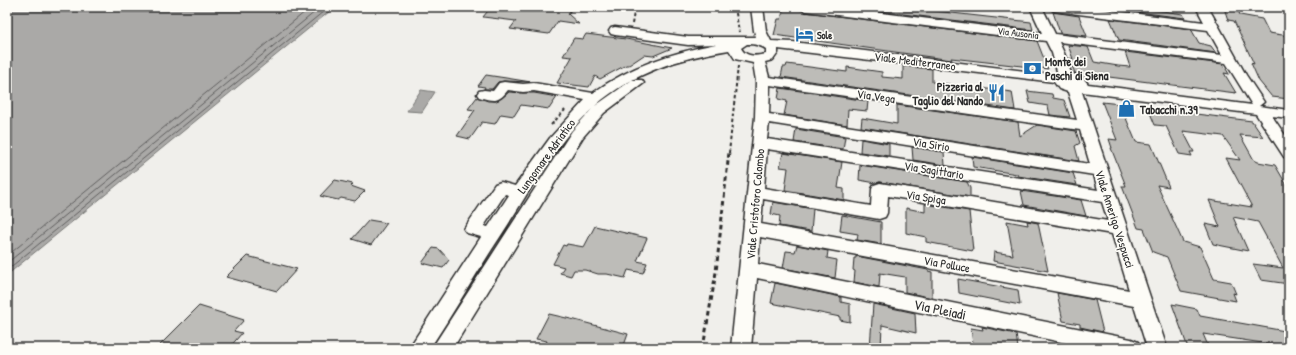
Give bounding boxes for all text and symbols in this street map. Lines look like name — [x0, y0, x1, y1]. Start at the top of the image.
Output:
street label: Via Ausonia — [997, 24, 1039, 42]
hotel icon: Sole — [794, 25, 814, 45]
place label: Sole — [817, 29, 832, 42]
street label: Viale Mediterraneo — [873, 48, 957, 74]
place label: Monte dei Paschi di Siena — [1045, 53, 1109, 84]
bank icon: Monte dei Paschi di Siena — [1022, 58, 1042, 78]
place label: Pizzeria al Taglio del Nando — [911, 78, 984, 110]
restaurant icon: Pizzeria al Taglio del Nando — [986, 83, 1006, 103]
street label: Via Vega — [856, 85, 897, 107]
shop icon: Tabacchi n.39 — [1117, 99, 1137, 119]
place label: Tabacchi n.39 — [1139, 101, 1198, 118]
street label: Lungomare Adriatico — [513, 115, 579, 197]
street label: Via Sirio — [911, 133, 951, 155]
street label: Viale Cristoforo Colombo — [742, 148, 768, 260]
street label: Via Sagittario — [903, 157, 965, 183]
street label: Viale Amerigo Vespucci — [1091, 168, 1139, 270]
street label: Via Spiga — [905, 185, 948, 209]
street label: Via Polluce — [922, 252, 972, 276]
street label: Via Pleiadi — [912, 294, 968, 324]

